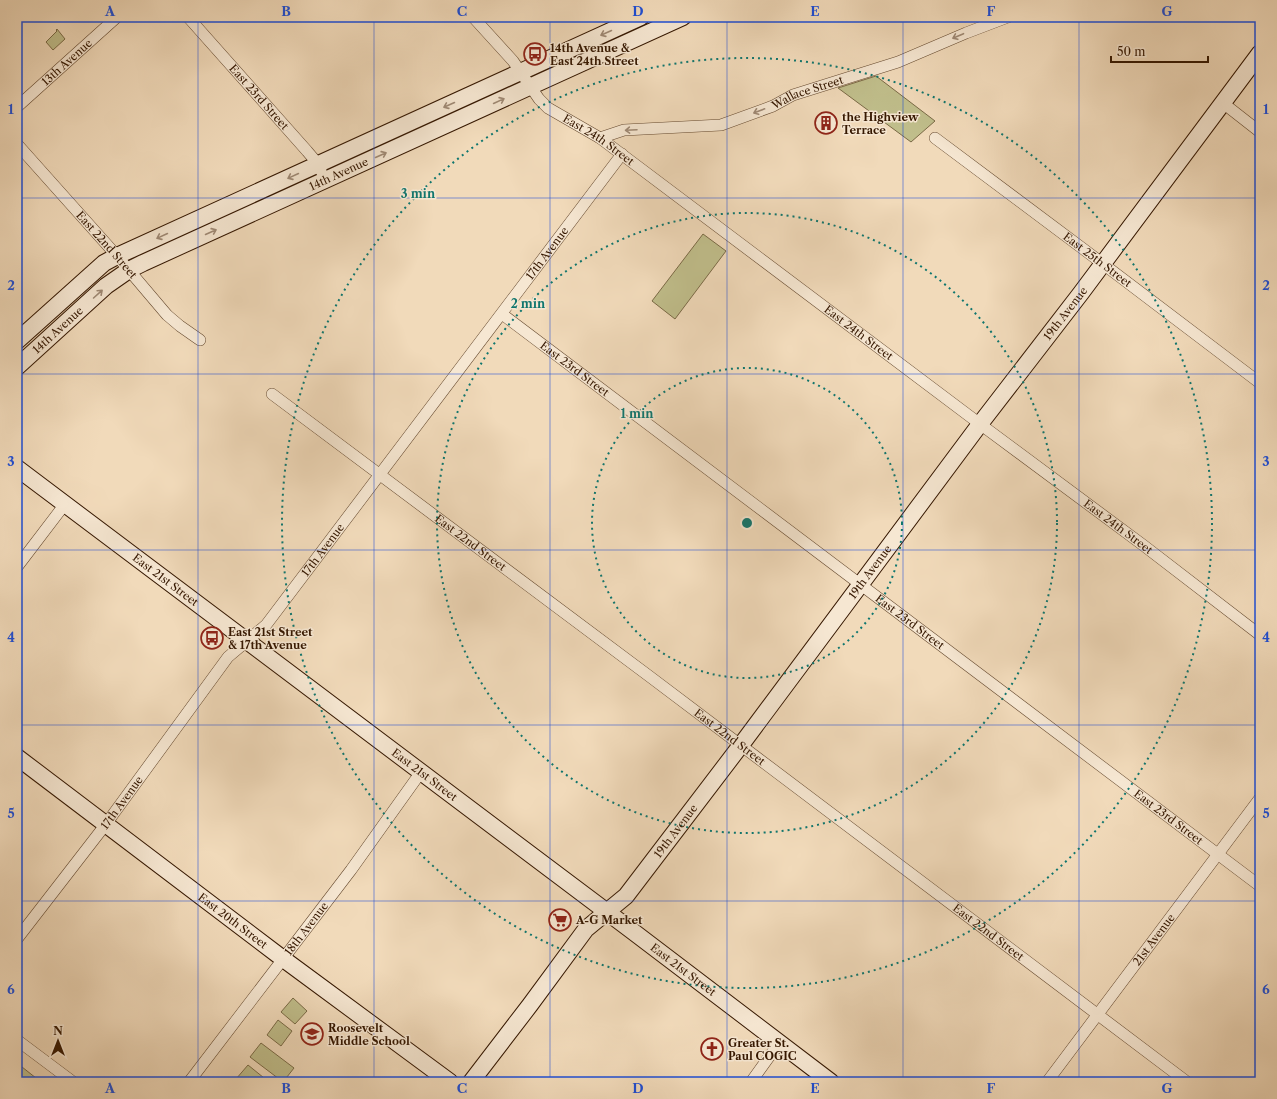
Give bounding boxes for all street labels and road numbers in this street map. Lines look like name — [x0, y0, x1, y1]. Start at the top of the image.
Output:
street label: 13th Avenue — [39, 36, 95, 89]
street label: East 23rd Street — [226, 61, 292, 133]
street label: Wallace Street — [768, 73, 845, 113]
street label: East 24th Street — [560, 111, 637, 168]
street label: 14th Avenue — [307, 154, 370, 193]
street label: East 22nd Street — [73, 208, 140, 282]
street label: 17th Avenue — [523, 224, 571, 282]
street label: East 25th Street — [1060, 229, 1135, 290]
street label: 19th Avenue — [1040, 284, 1090, 343]
street label: East 24th Street — [821, 302, 896, 363]
street label: 14th Avenue — [30, 303, 86, 357]
street label: East 23rd Street — [537, 338, 612, 399]
street label: East 24th Street — [1081, 496, 1156, 557]
street label: East 22nd Street — [432, 511, 509, 574]
street label: 17th Avenue — [298, 521, 347, 579]
street label: 19th Avenue — [845, 542, 895, 601]
street label: East 21st Street — [130, 551, 201, 609]
street label: East 23rd Street — [873, 591, 947, 652]
street label: East 22nd Street — [691, 706, 768, 768]
street label: East 21st Street — [389, 745, 460, 804]
street label: 17th Avenue — [98, 773, 146, 832]
street label: East 23rd Street — [1131, 786, 1206, 848]
street label: 19th Avenue — [651, 801, 700, 860]
street label: East 20th Street — [196, 890, 270, 952]
street label: 18th Avenue — [281, 899, 331, 958]
street label: East 22nd Street — [950, 901, 1027, 963]
street label: 21st Avenue — [1130, 911, 1178, 968]
street label: East 21st Street — [648, 940, 719, 999]

